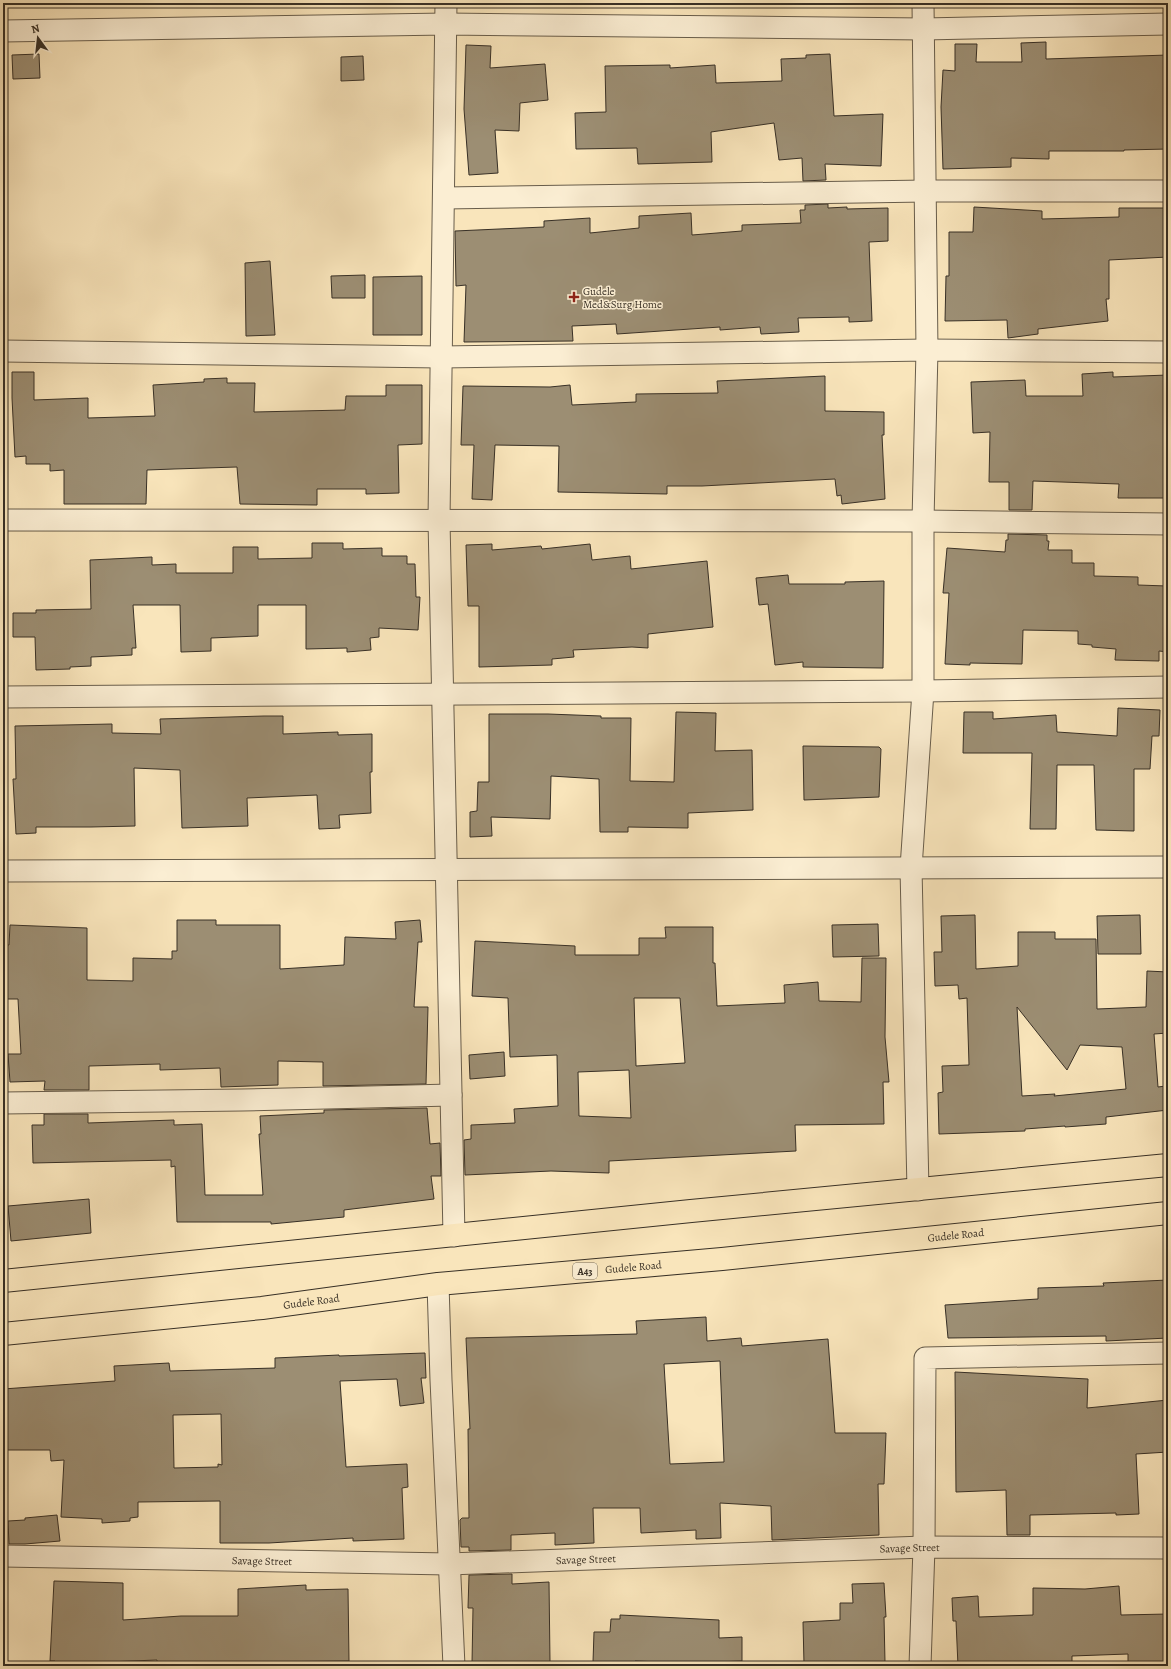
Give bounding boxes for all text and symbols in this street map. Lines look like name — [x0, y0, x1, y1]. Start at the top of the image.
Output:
north arrow — [18, 18, 58, 58]
text: N — [30, 21, 41, 37]
place label: Gudele Med&Surg Home — [583, 284, 662, 312]
marker: Gudele Med&Surg Home — [568, 291, 580, 303]
street label: Gudele Road — [927, 1225, 985, 1245]
street label: Gudele Road — [604, 1257, 662, 1277]
road number: A43 — [573, 1263, 597, 1279]
street label: Gudele Road — [282, 1290, 340, 1313]
street label: Savage Street — [879, 1539, 940, 1556]
street label: Savage Street — [556, 1551, 617, 1568]
street label: Savage Street — [232, 1553, 293, 1569]

